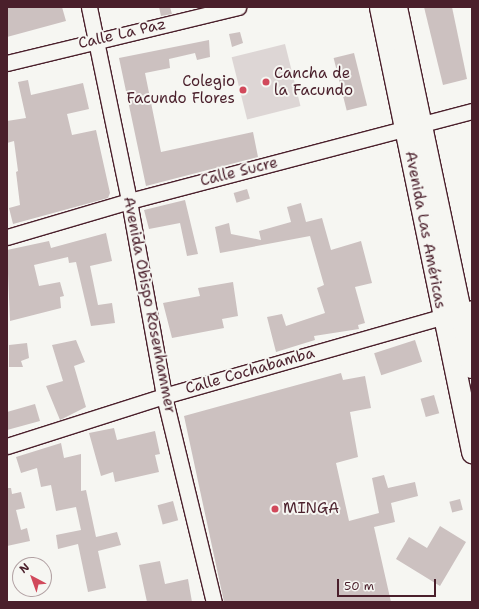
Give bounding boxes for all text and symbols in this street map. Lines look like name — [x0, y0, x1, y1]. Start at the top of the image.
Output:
street label: Calle La Paz — [76, 15, 168, 53]
place label: Cancha de la Facundo — [274, 64, 353, 99]
place label: Colegio Facundo Flores — [126, 72, 235, 107]
marker: Cancha de la Facundo — [261, 77, 271, 87]
marker: Colegio Facundo Flores — [238, 85, 248, 95]
street label: Avenida Las Américas — [401, 150, 449, 310]
street label: Calle Sucre — [198, 154, 280, 190]
street label: Avenida Obispo Rosenhammer — [119, 195, 179, 415]
street label: Calle Cochabamba — [183, 344, 317, 398]
place label: MINGA — [283, 500, 339, 518]
marker: MINGA — [270, 504, 280, 514]
north arrow — [12, 557, 52, 597]
text: N — [16, 560, 33, 577]
scale bar — [339, 571, 438, 597]
text: 50 m — [344, 578, 374, 594]

